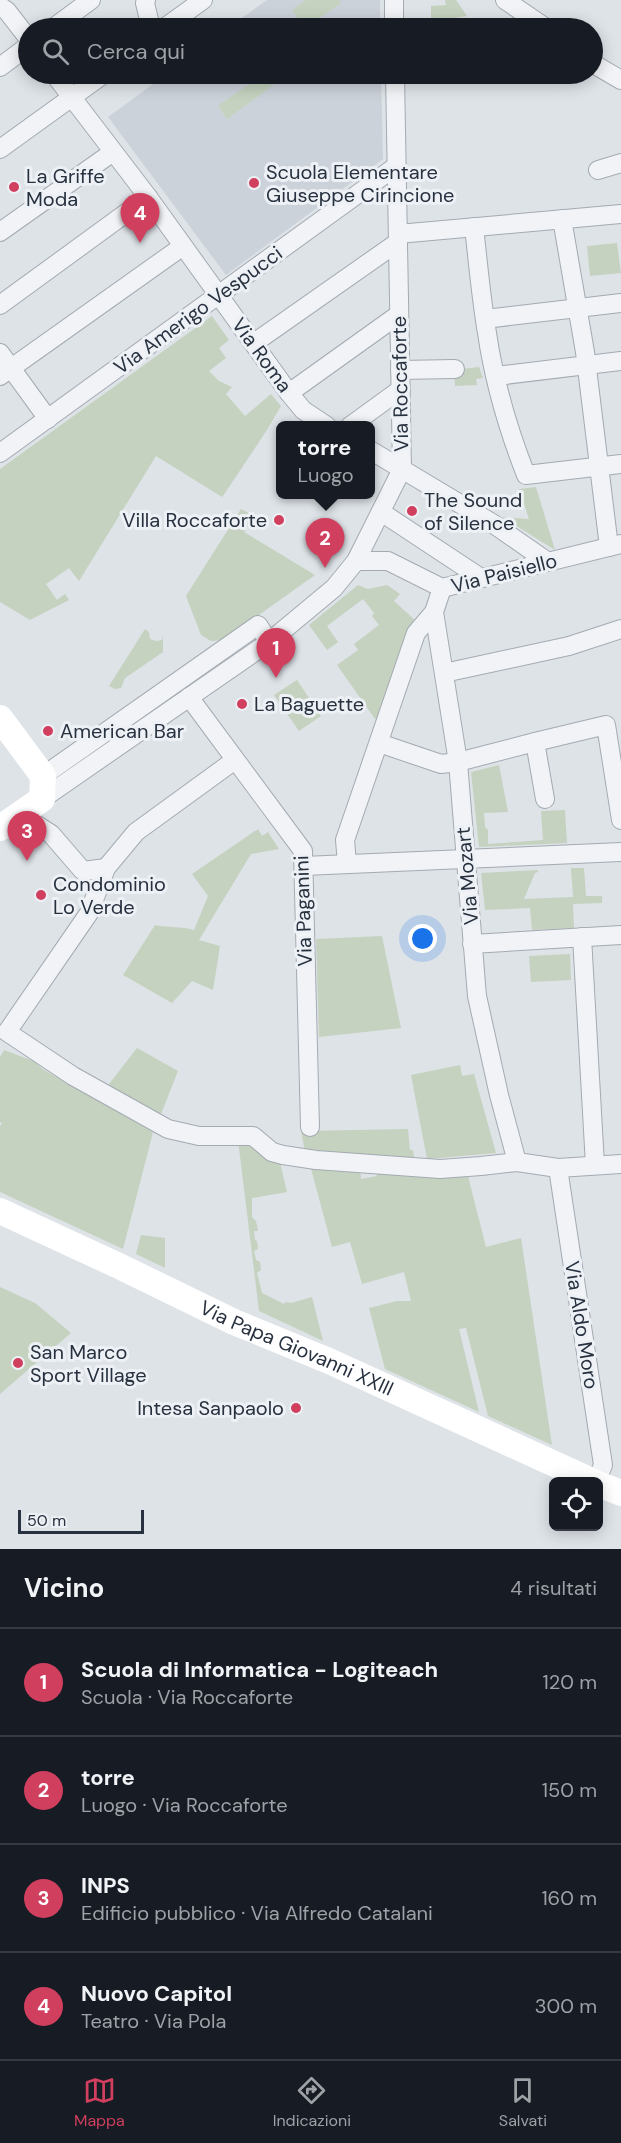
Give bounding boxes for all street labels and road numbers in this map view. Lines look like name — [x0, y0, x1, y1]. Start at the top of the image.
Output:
street label: Via Amerigo Vespucci — [109, 240, 287, 380]
street label: Via Roma — [226, 312, 298, 398]
street label: Via Roccaforte — [386, 316, 414, 452]
street label: Via Paisiello — [448, 547, 560, 599]
street label: Via Mozart — [450, 826, 484, 926]
street label: Via Paganini — [288, 855, 318, 967]
street label: Via Aldo Moro — [559, 1259, 605, 1391]
street label: Via Papa Giovanni XXIII — [196, 1294, 398, 1402]

